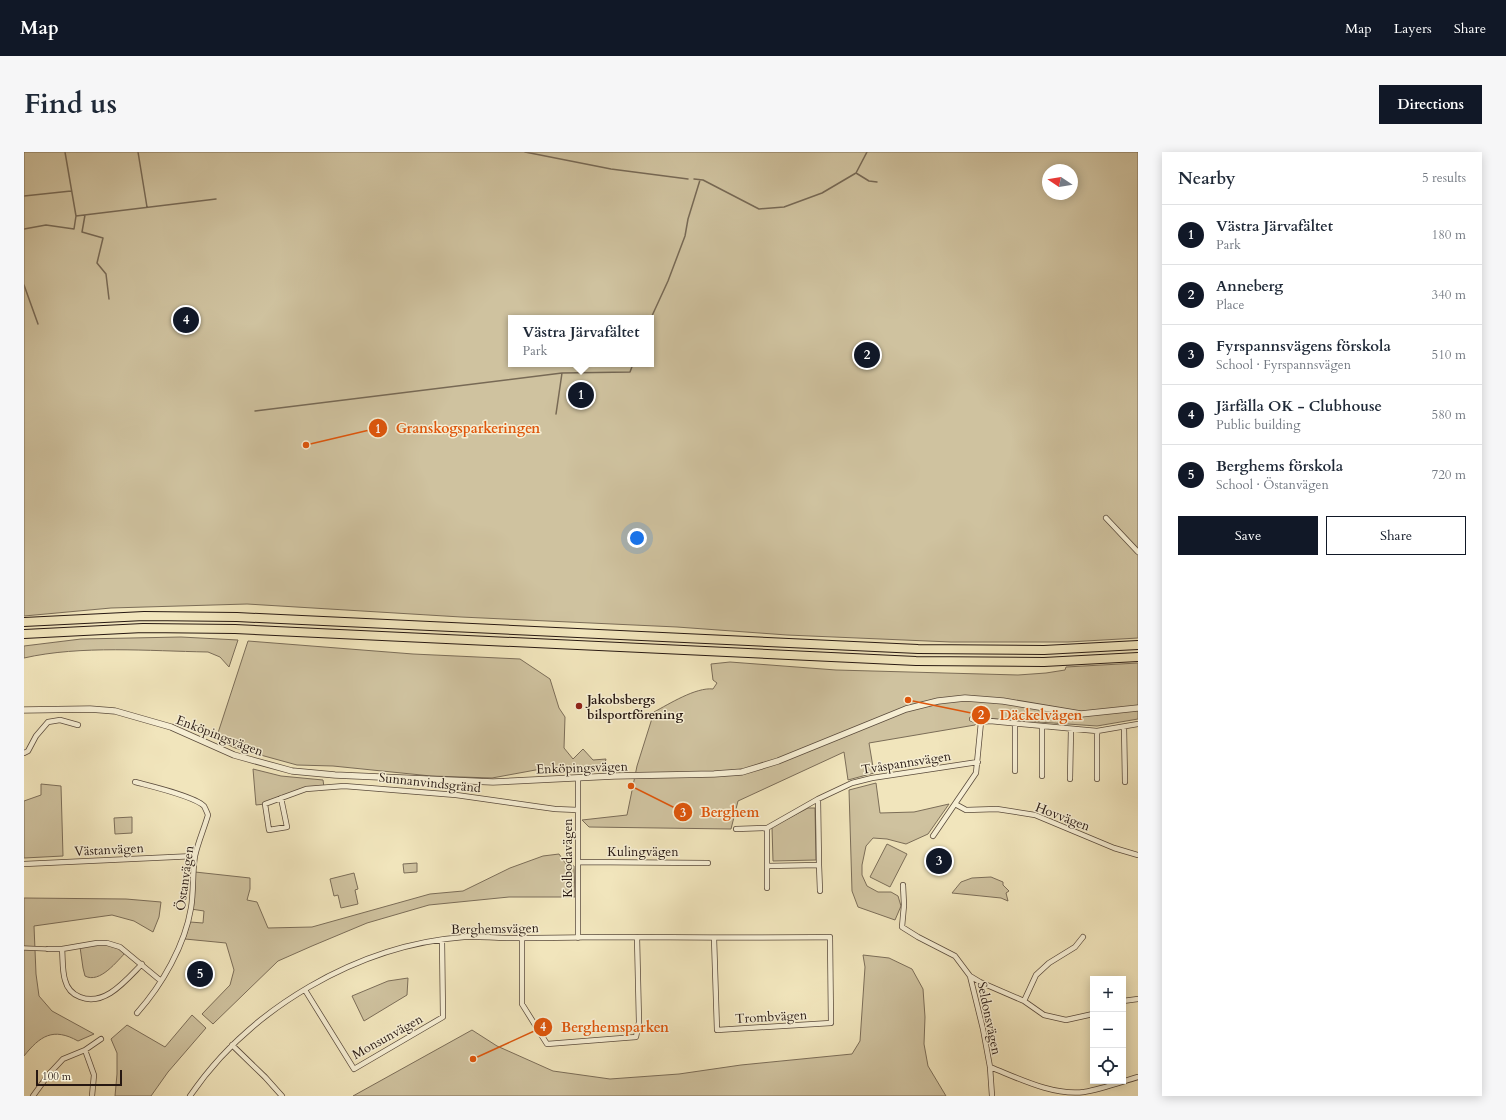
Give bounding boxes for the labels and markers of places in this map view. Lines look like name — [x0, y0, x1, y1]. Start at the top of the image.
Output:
pin: 4 — [173, 305, 199, 335]
pin: 2 — [854, 340, 880, 370]
pin: 1 — [568, 380, 594, 410]
callout: Granskogsparkeringen — [368, 415, 548, 441]
place label: Jakobsbergs bilsportförening — [585, 691, 683, 724]
marker: Jakobsbergs bilsportförening — [574, 701, 584, 711]
callout: Däckelvägen — [971, 702, 1090, 728]
callout: Berghem — [673, 799, 768, 825]
pin: 3 — [926, 846, 952, 876]
pin: 5 — [187, 959, 213, 989]
callout: Berghemsparken — [533, 1014, 677, 1040]

